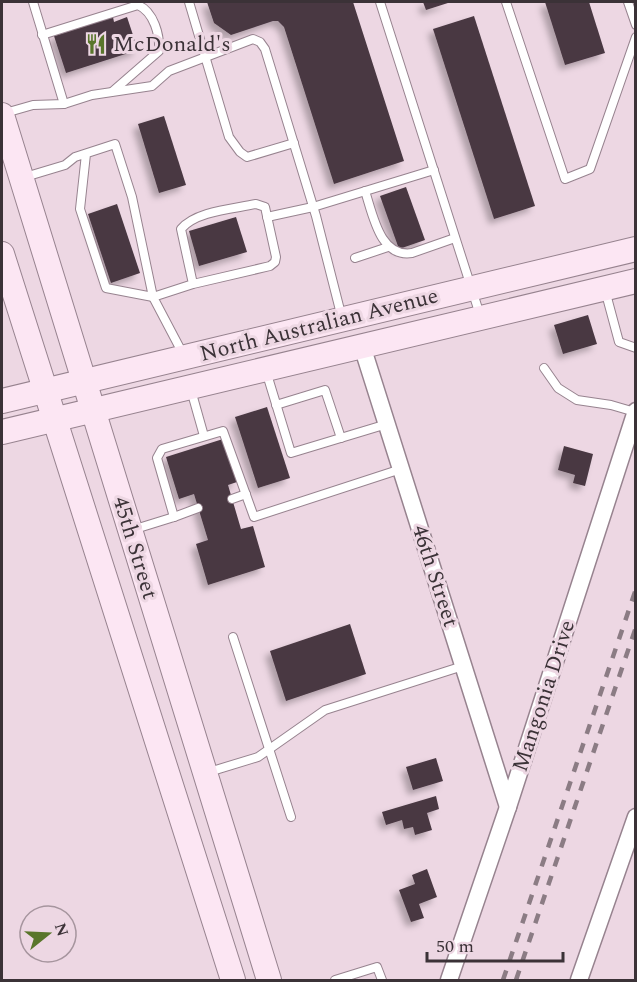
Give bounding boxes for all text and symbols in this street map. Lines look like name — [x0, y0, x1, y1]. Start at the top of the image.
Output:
place label: McDonald's — [113, 28, 231, 61]
restaurant icon: McDonald's — [84, 32, 108, 56]
street label: North Australian Avenue — [196, 279, 442, 371]
street label: 45th Street — [104, 493, 166, 604]
street label: 46th Street — [403, 521, 467, 632]
street label: Mangonia Drive — [504, 616, 584, 776]
north arrow — [18, 904, 78, 964]
text: N — [48, 920, 75, 940]
scale bar — [427, 925, 564, 963]
text: 50 m — [436, 933, 474, 960]

